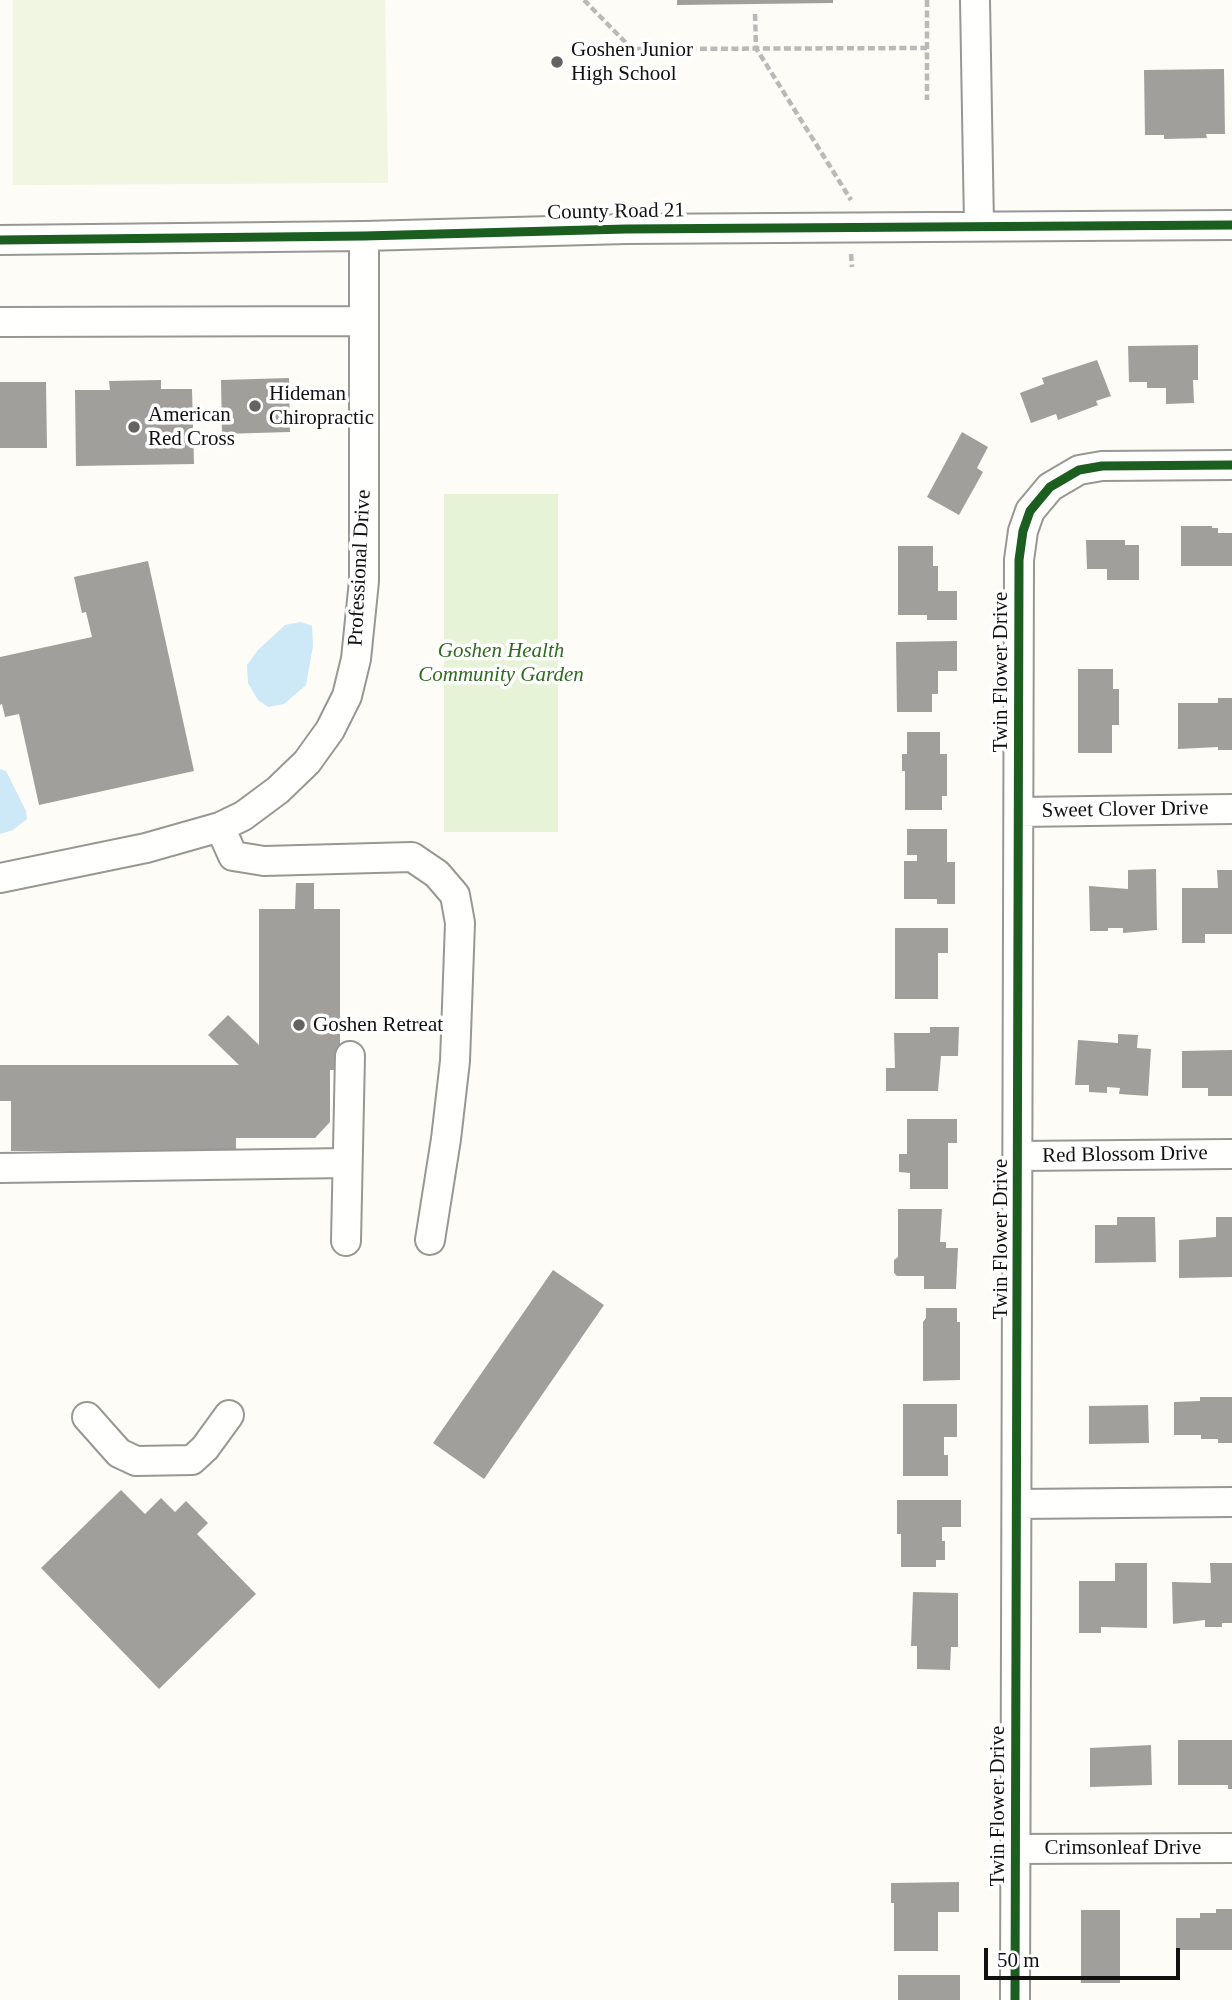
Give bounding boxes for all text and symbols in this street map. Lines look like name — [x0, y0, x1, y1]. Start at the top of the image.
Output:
place label: Goshen Junior High School — [571, 37, 693, 87]
marker: Goshen Junior High School — [549, 54, 565, 70]
street label: County Road 21 — [547, 198, 685, 226]
place label: Hideman Chiropractic — [269, 381, 374, 431]
marker: Hideman Chiropractic — [247, 398, 263, 414]
place label: American Red Cross — [148, 402, 235, 452]
marker: American Red Cross — [126, 419, 142, 435]
street label: Professional Drive — [343, 489, 377, 647]
street label: Twin Flower Drive — [988, 592, 1014, 752]
park label: Goshen Health Community Garden — [418, 638, 584, 688]
street label: Sweet Clover Drive — [1041, 796, 1209, 824]
place label: Goshen Retreat — [313, 1012, 443, 1038]
marker: Goshen Retreat — [291, 1017, 307, 1033]
street label: Red Blossom Drive — [1042, 1141, 1208, 1169]
street label: Twin Flower Drive — [988, 1159, 1014, 1319]
street label: Twin Flower Drive — [985, 1726, 1011, 1886]
street label: Crimsonleaf Drive — [1045, 1835, 1201, 1861]
scale bar — [987, 1934, 1183, 1978]
text: 50 m — [997, 1948, 1040, 1972]

